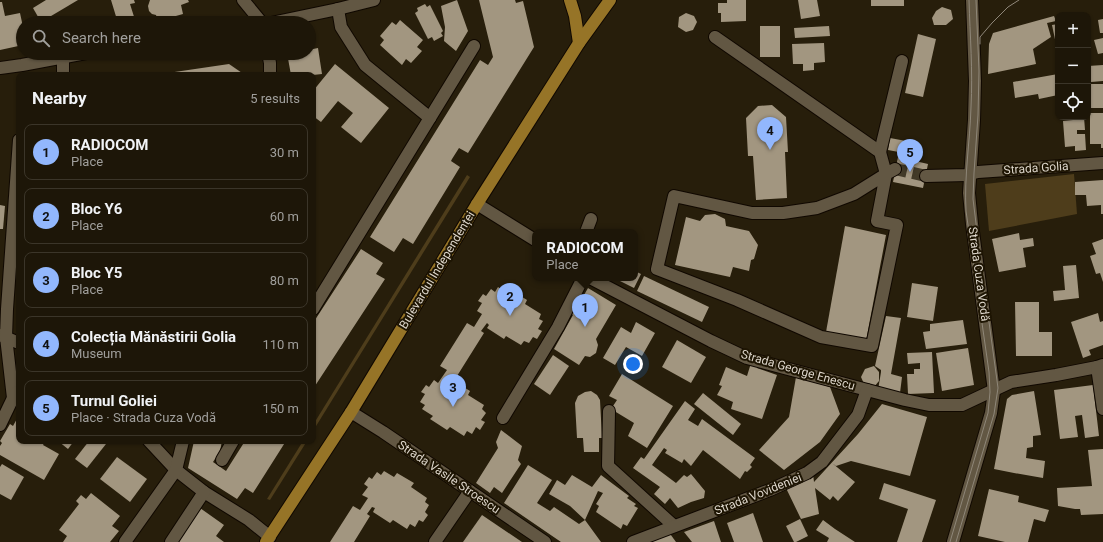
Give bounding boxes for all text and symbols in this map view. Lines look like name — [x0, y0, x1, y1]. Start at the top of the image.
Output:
map controls — [1055, 12, 1091, 120]
button: + — [1055, 12, 1091, 48]
search box — [16, 16, 316, 60]
icon: search — [30, 27, 52, 49]
text: Search here — [62, 29, 141, 47]
button: − — [1055, 48, 1091, 84]
button: locate — [1055, 84, 1091, 120]
text: Nearby — [32, 88, 87, 108]
text: 5 results — [250, 91, 300, 106]
pin: 4 — [757, 117, 783, 150]
text: RADIOCOM — [71, 136, 148, 154]
pin: 5 — [897, 139, 923, 172]
text: 1 — [42, 145, 50, 160]
text: 30 m — [270, 145, 299, 160]
text: Place — [71, 154, 103, 169]
street label: Strada Golia — [1003, 159, 1069, 177]
text: Bloc Y6 — [71, 200, 122, 218]
text: 2 — [42, 209, 50, 224]
text: 60 m — [270, 209, 299, 224]
street label: Bulevardul Independenței — [396, 209, 479, 332]
text: Place — [71, 218, 103, 233]
street label: Strada Cuza Vodă — [965, 226, 993, 322]
popup — [532, 229, 638, 281]
text: RADIOCOM — [546, 239, 624, 257]
text: Place — [546, 257, 578, 272]
text: Bloc Y5 — [71, 264, 122, 282]
text: 3 — [42, 273, 50, 288]
text: 80 m — [270, 273, 299, 288]
text: Place — [71, 282, 103, 297]
pin: 2 — [497, 283, 523, 316]
pin: 1 — [572, 294, 598, 327]
text: Colecția Mănăstirii Golia — [71, 328, 236, 346]
text: 4 — [42, 337, 50, 352]
text: 110 m — [262, 337, 299, 352]
text: Museum — [71, 346, 122, 361]
street label: Strada George Enescu — [739, 347, 857, 393]
your location — [623, 354, 643, 374]
pin: 3 — [440, 374, 466, 407]
text: Turnul Goliei — [71, 392, 157, 410]
text: 5 — [42, 401, 50, 416]
text: 150 m — [262, 401, 299, 416]
text: Place · Strada Cuza Vodă — [71, 410, 216, 425]
street label: Strada Vasile Stroescu — [395, 438, 503, 516]
street label: Strada Vovideniei — [712, 470, 804, 518]

